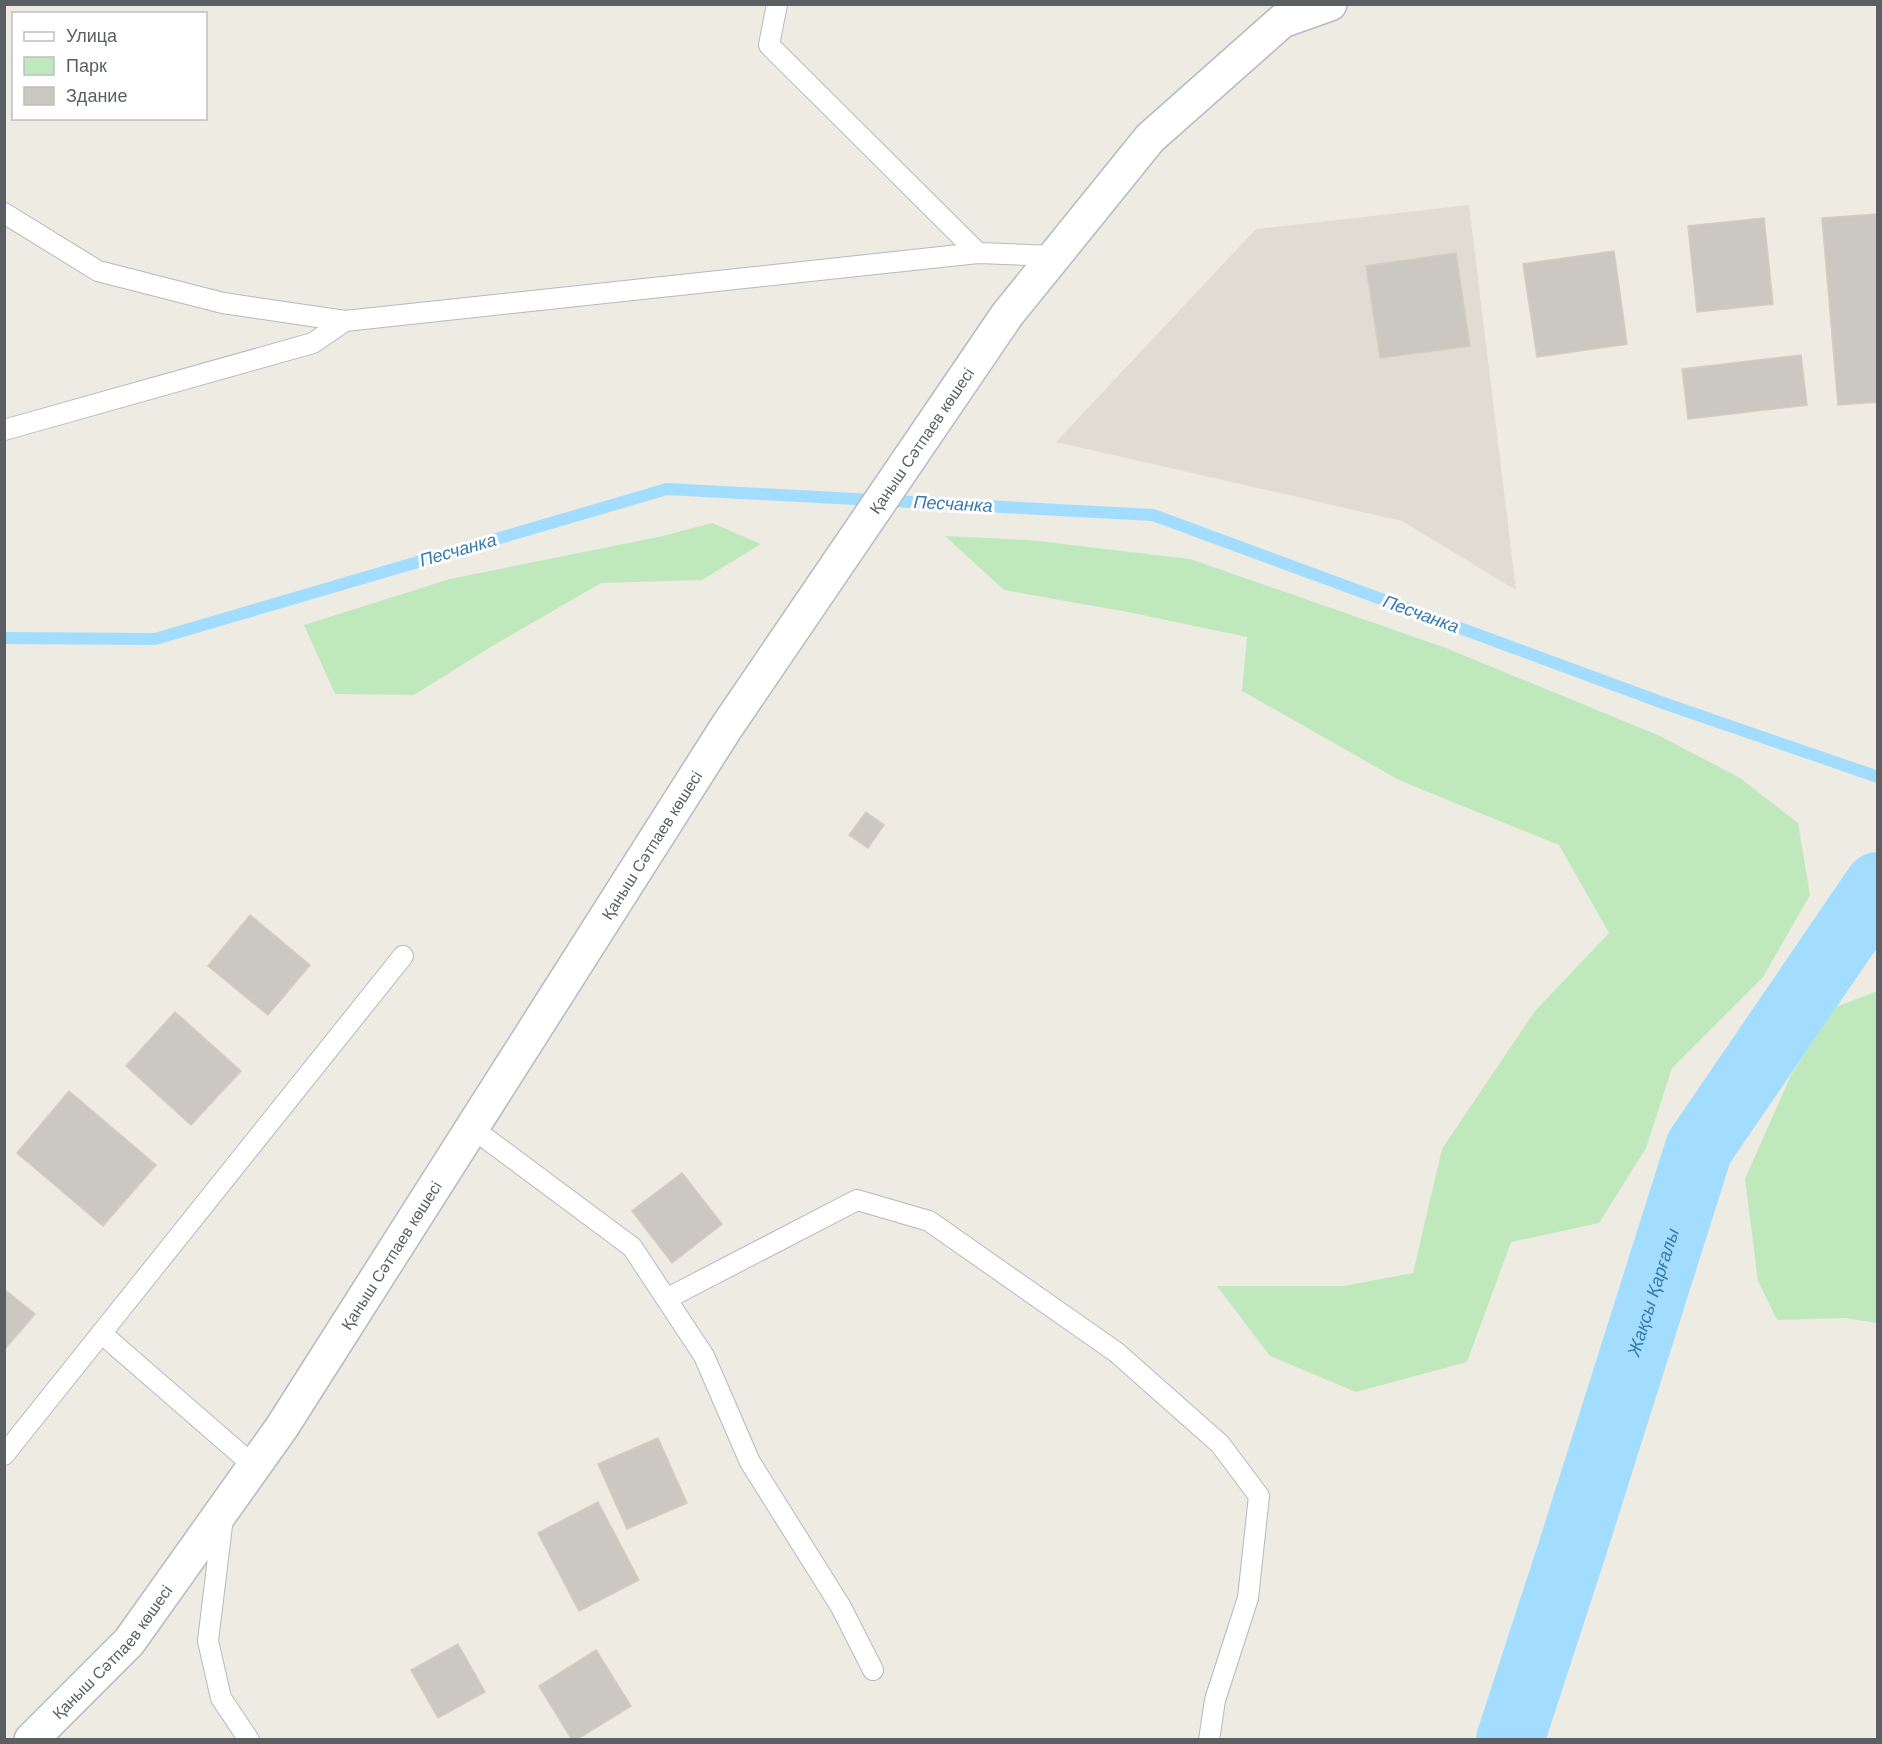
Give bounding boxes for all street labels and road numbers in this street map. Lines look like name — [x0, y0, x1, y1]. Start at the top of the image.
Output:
street label: Қаныш Сәтпаев көшесі — [866, 365, 977, 517]
street label: Қаныш Сәтпаев көшесі — [598, 768, 705, 922]
street label: Қаныш Сәтпаев көшесі — [338, 1178, 444, 1332]
street label: Қаныш Сәтпаев көшесі — [49, 1582, 175, 1722]

